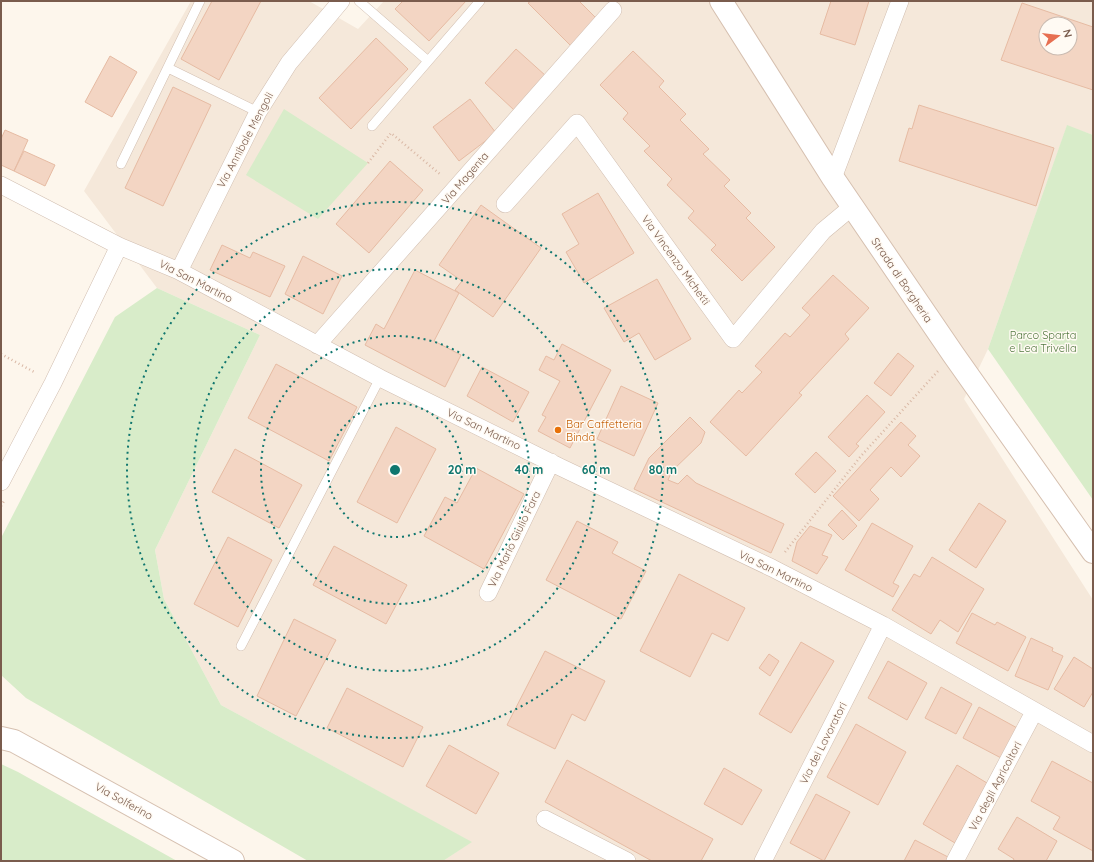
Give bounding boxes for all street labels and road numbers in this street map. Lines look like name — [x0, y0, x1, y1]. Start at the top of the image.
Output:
street label: Via Annibale Mengoli — [214, 90, 276, 190]
street label: Via Magenta — [438, 149, 492, 207]
street label: Via Vincenzo Michetti — [639, 212, 713, 308]
street label: Strada di Borgheria — [868, 235, 936, 325]
street label: Via San Martino — [157, 256, 235, 306]
street label: Via San Martino — [445, 405, 524, 453]
street label: Via Mario Giulio Fara — [485, 488, 543, 590]
street label: Via San Martino — [737, 547, 816, 595]
street label: Via dei Lavoratori — [796, 700, 850, 786]
street label: Via degli Agricoltori — [966, 739, 1024, 833]
street label: Via Solferino — [93, 779, 156, 823]

